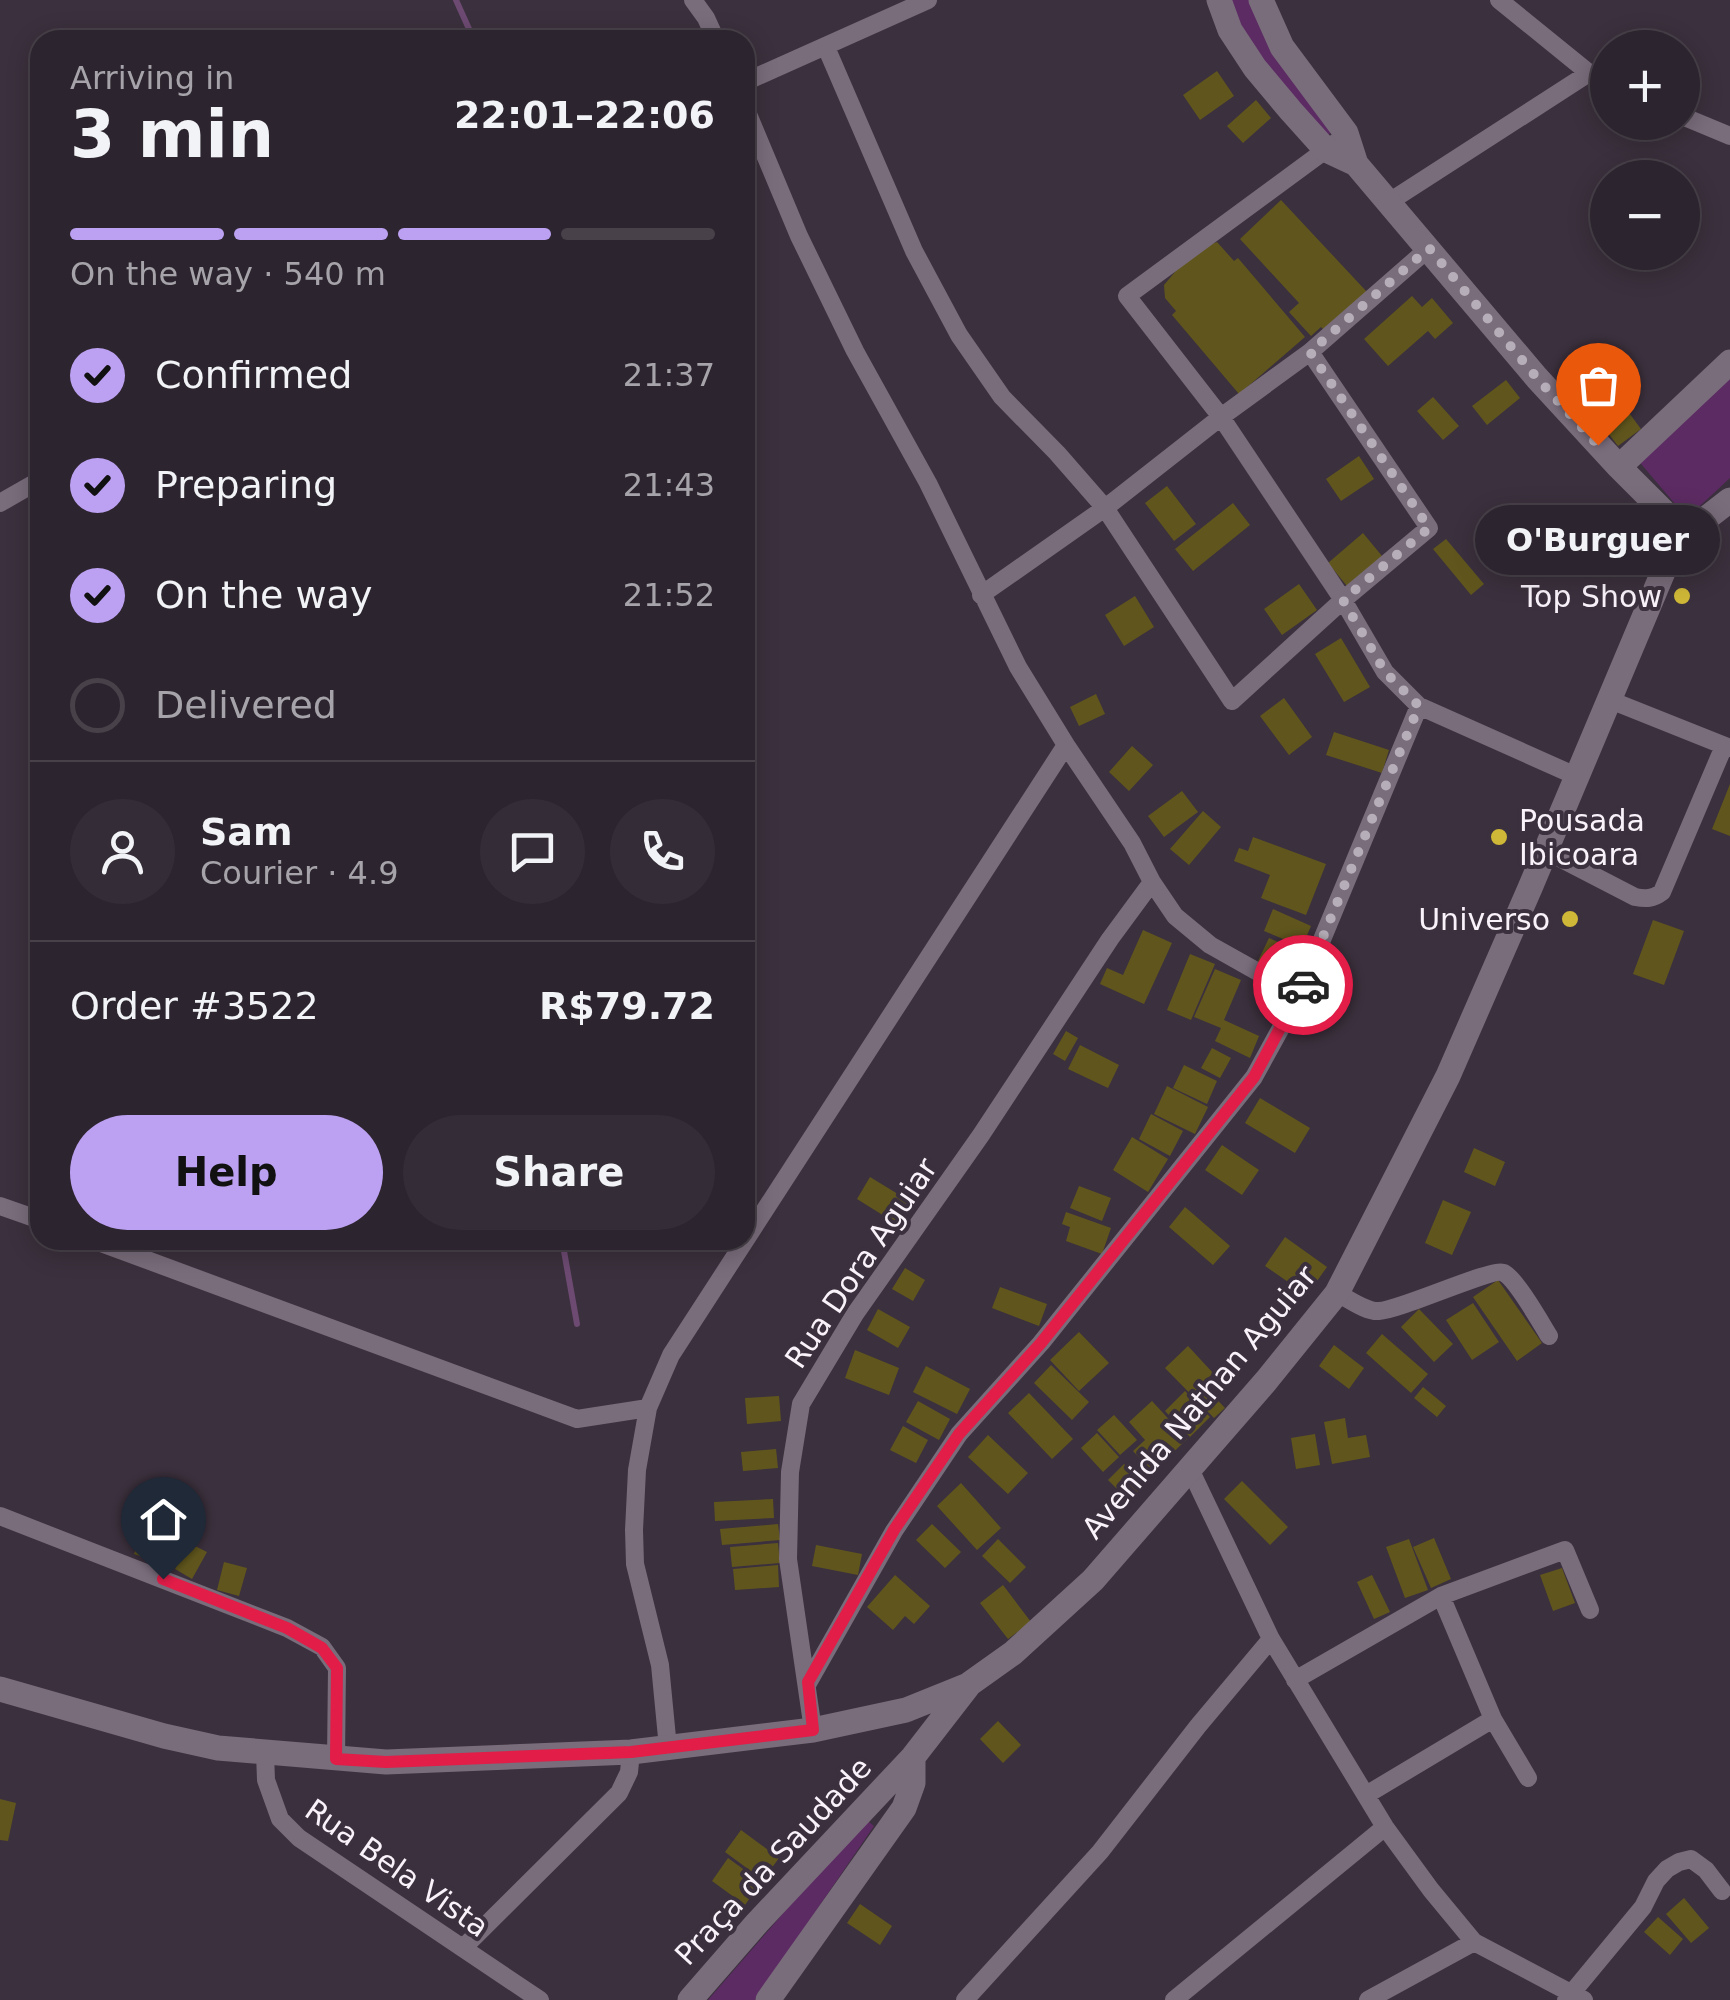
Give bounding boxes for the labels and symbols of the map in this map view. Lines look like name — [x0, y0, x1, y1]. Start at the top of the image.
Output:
pin — [1556, 343, 1641, 446]
callout: O'Burguer — [1476, 505, 1720, 575]
place label: Top Show — [1520, 579, 1662, 614]
marker: Top Show — [1671, 585, 1693, 607]
place label: Pousada Ibicoara — [1519, 803, 1645, 872]
marker: Pousada Ibicoara — [1488, 826, 1510, 848]
place label: Universo — [1418, 902, 1550, 937]
marker: Universo — [1559, 908, 1581, 930]
courier — [1253, 935, 1353, 1035]
street label: Rua Dora Aguiar — [778, 1151, 945, 1375]
street label: Avenida Nathan Aguiar — [1075, 1258, 1324, 1546]
pin — [121, 1477, 206, 1580]
street label: Praça da Saudade — [668, 1750, 878, 1972]
street label: Rua Bela Vista — [299, 1792, 495, 1944]

